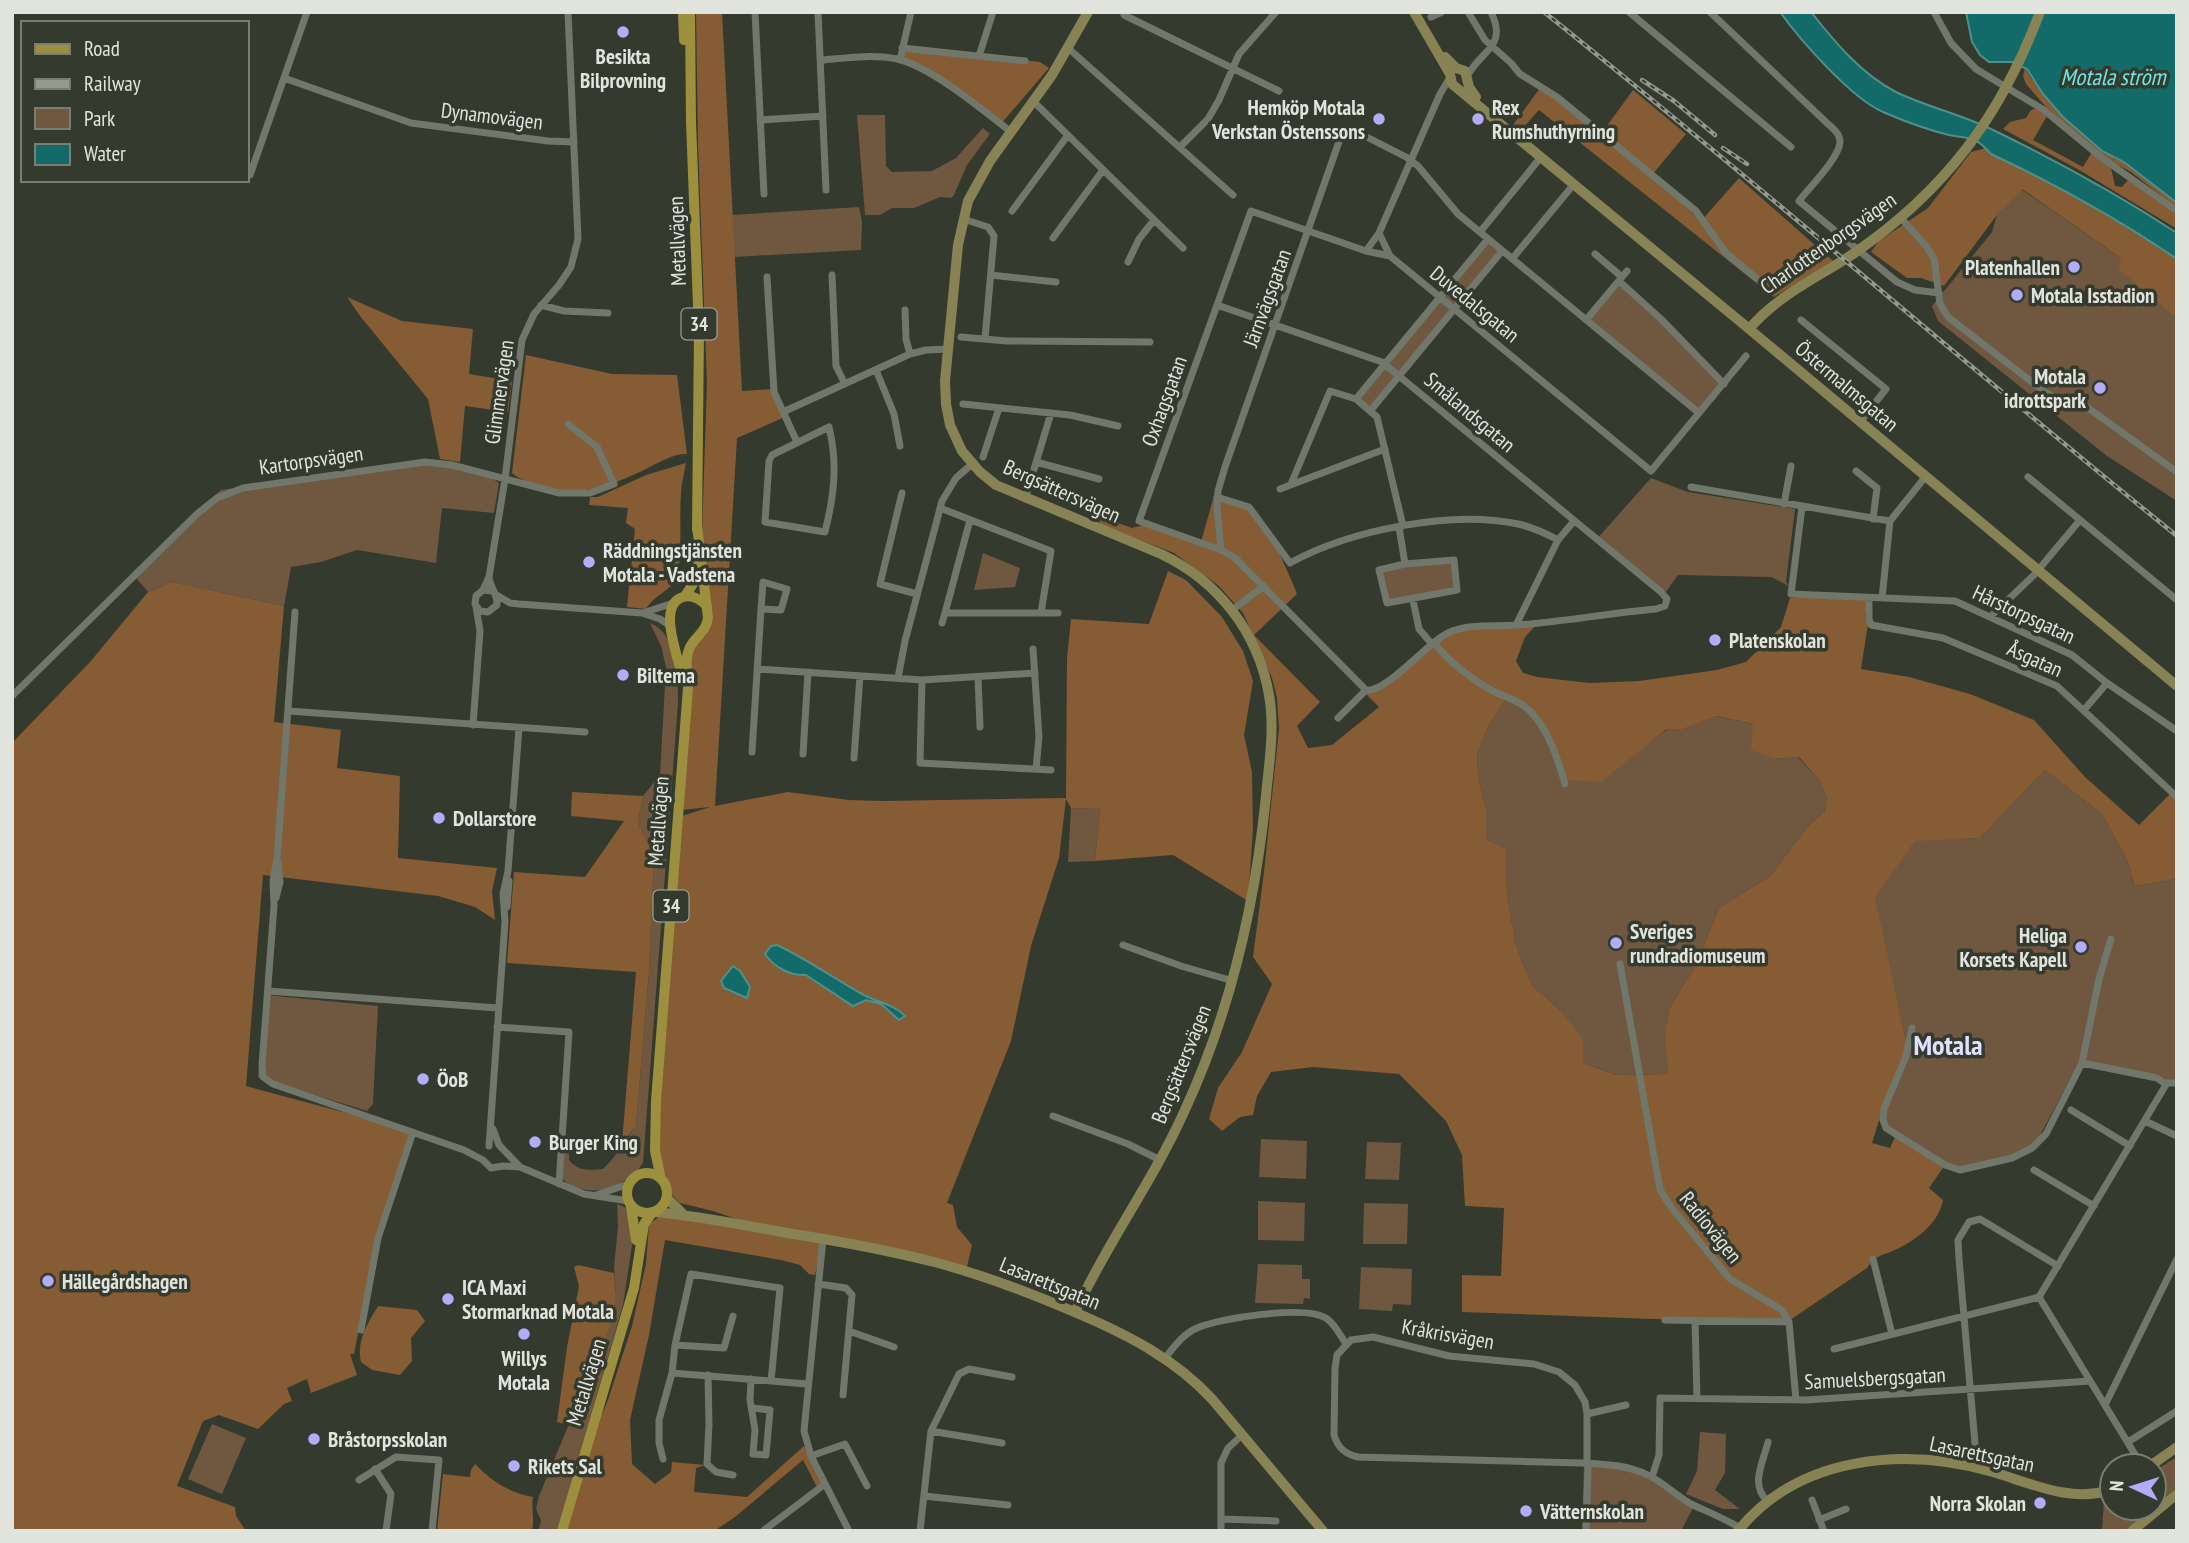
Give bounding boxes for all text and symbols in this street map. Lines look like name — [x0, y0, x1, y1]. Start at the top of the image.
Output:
legend — [21, 21, 248, 182]
marker: Besikta Bilprovning — [615, 24, 631, 40]
text: Road — [84, 35, 120, 62]
place label: Besikta Bilprovning — [580, 43, 666, 94]
water label: Motala ström — [2061, 62, 2167, 91]
text: Railway — [84, 70, 141, 97]
place label: Hemköp Motala Verkstan Östenssons — [1211, 94, 1365, 145]
place label: Rex Rumshuthyrning — [1492, 94, 1615, 145]
street label: Dynamovägen — [440, 96, 544, 136]
text: Park — [84, 105, 115, 132]
marker: Hemköp Motala Verkstan Östenssons — [1371, 111, 1387, 127]
marker: Rex Rumshuthyrning — [1470, 111, 1486, 127]
text: Water — [84, 140, 126, 167]
street label: Charlottenborgsvägen — [1755, 186, 1901, 300]
street label: Metallvägen — [662, 196, 692, 286]
street label: Järnvägsgatan — [1237, 245, 1297, 351]
place label: Platenhallen — [1965, 254, 2060, 281]
marker: Platenhallen — [2066, 259, 2082, 275]
street label: Duvedalsgatan — [1425, 260, 1525, 348]
place label: Motala Isstadion — [2031, 282, 2154, 309]
marker: Motala Isstadion — [2009, 287, 2025, 303]
road number: 34 — [682, 308, 716, 340]
street label: Östermalmsgatan — [1790, 335, 1904, 437]
street label: Glimmervägen — [478, 338, 520, 446]
street label: Oxhagsgatan — [1135, 352, 1193, 450]
place label: Motala idrottspark — [2004, 363, 2086, 414]
street label: Smålandsgatan — [1419, 366, 1521, 458]
marker: Motala idrottspark — [2092, 380, 2108, 396]
street label: Kartorpsvägen — [257, 439, 365, 481]
street label: Bergsättersvägen — [999, 453, 1125, 529]
place label: Räddningstjänsten Motala - Vadstena — [603, 537, 742, 588]
marker: Räddningstjänsten Motala - Vadstena — [581, 554, 597, 570]
street label: Hårstorpsgatan — [1968, 579, 2080, 649]
place label: Platenskolan — [1729, 627, 1826, 654]
marker: Platenskolan — [1707, 632, 1723, 648]
street label: Åsgatan — [2003, 635, 2067, 683]
place label: Biltema — [637, 662, 695, 689]
marker: Biltema — [615, 667, 631, 683]
street label: Metallvägen — [641, 775, 675, 867]
place label: Dollarstore — [453, 805, 537, 832]
marker: Dollarstore — [431, 810, 447, 826]
road number: 34 — [654, 890, 688, 922]
place label: Sveriges rundradiomuseum — [1630, 918, 1766, 969]
place label: Heliga Korsets Kapell — [1959, 922, 2068, 973]
marker: Sveriges rundradiomuseum — [1608, 935, 1624, 951]
marker: Heliga Korsets Kapell — [2073, 939, 2089, 955]
street label: Bergsättersvägen — [1145, 1001, 1217, 1127]
district label: Motala — [1913, 1026, 1983, 1063]
place label: ÖoB — [437, 1066, 468, 1093]
marker: ÖoB — [415, 1071, 431, 1087]
place label: Burger King — [549, 1129, 638, 1156]
marker: Burger King — [527, 1134, 543, 1150]
street label: Radiovägen — [1674, 1186, 1748, 1268]
street label: Lasarettsgatan — [996, 1251, 1104, 1315]
place label: Hällegårdshagen — [62, 1268, 188, 1295]
marker: Hällegårdshagen — [40, 1273, 56, 1289]
place label: ICA Maxi Stormarknad Motala — [462, 1274, 614, 1325]
marker: ICA Maxi Stormarknad Motala — [440, 1291, 456, 1307]
street label: Kråkrisvägen — [1400, 1313, 1496, 1355]
marker: Willys Motala — [516, 1326, 532, 1342]
street label: Metallvägen — [560, 1335, 612, 1429]
place label: Willys Motala — [498, 1345, 550, 1396]
street label: Samuelsbergsgatan — [1804, 1361, 1946, 1395]
place label: Bråstorpsskolan — [328, 1426, 447, 1453]
street label: Lasarettsgatan — [1927, 1430, 2037, 1478]
marker: Bråstorpsskolan — [306, 1431, 322, 1447]
north arrow — [2098, 1452, 2168, 1522]
place label: Rikets Sal — [528, 1453, 602, 1480]
marker: Rikets Sal — [506, 1458, 522, 1474]
text: N — [2104, 1480, 2128, 1492]
place label: Norra Skolan — [1930, 1490, 2026, 1517]
marker: Norra Skolan — [2032, 1495, 2048, 1511]
place label: Vätternskolan — [1539, 1498, 1644, 1525]
marker: Vätternskolan — [1518, 1503, 1534, 1519]

